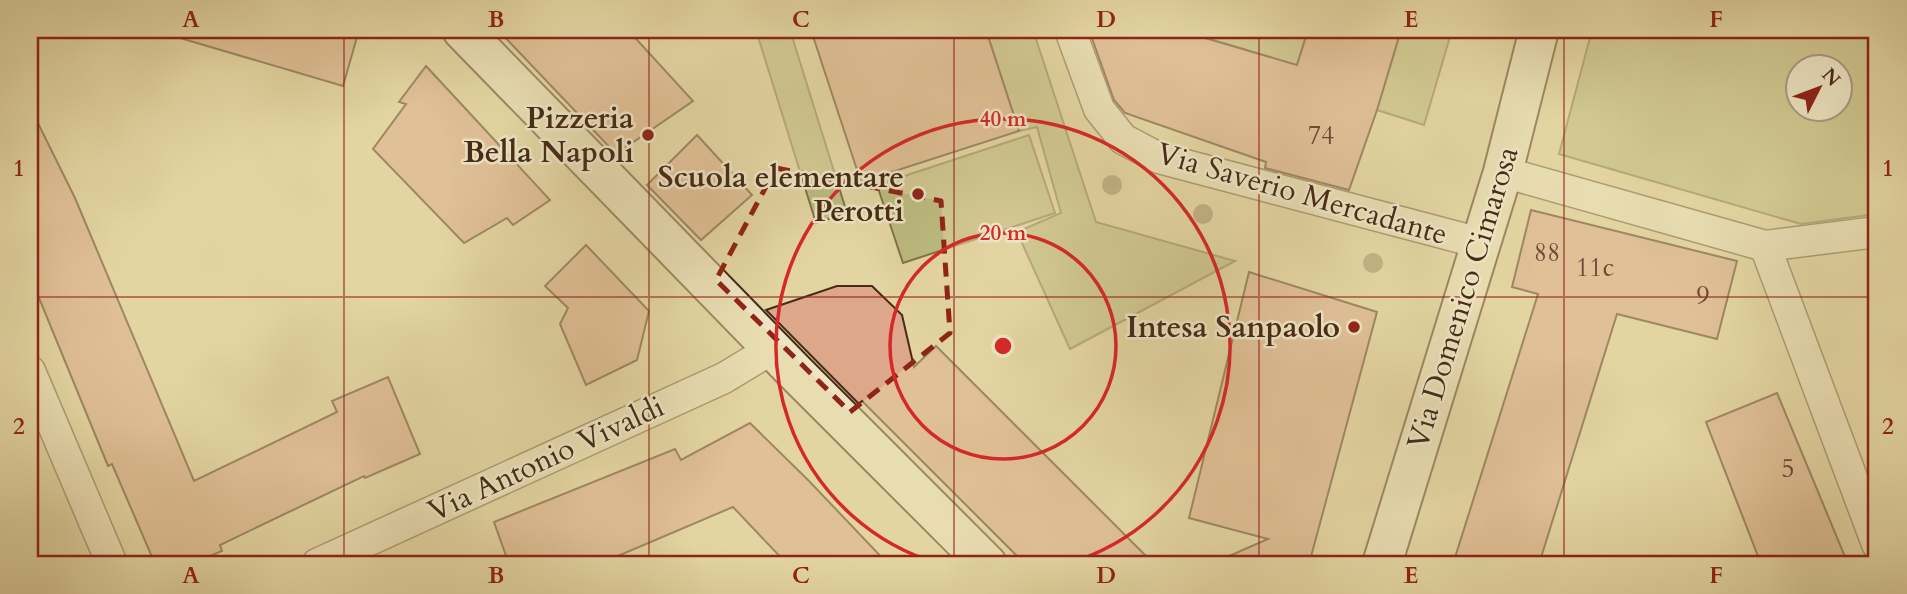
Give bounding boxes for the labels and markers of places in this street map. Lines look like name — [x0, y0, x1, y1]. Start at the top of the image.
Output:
place label: Pizzeria Bella Napoli — [463, 98, 634, 173]
marker: Pizzeria Bella Napoli — [640, 127, 656, 143]
place label: Scuola elementare Perotti — [658, 157, 904, 232]
marker: Scuola elementare Perotti — [910, 186, 926, 202]
place label: Intesa Sanpaolo — [1126, 307, 1340, 348]
marker: Intesa Sanpaolo — [1346, 319, 1362, 335]
centre of rings — [991, 334, 1015, 358]

